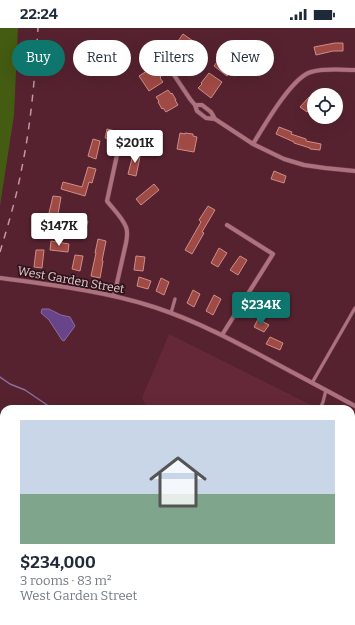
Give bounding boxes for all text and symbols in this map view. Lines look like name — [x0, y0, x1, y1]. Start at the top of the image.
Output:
text: 22:24 — [20, 5, 58, 23]
chip: Buy — [12, 40, 65, 76]
chip: Rent — [73, 40, 131, 76]
chip: Filters — [139, 40, 208, 76]
chip: New — [216, 40, 274, 76]
map controls — [307, 88, 343, 124]
button: locate — [307, 88, 343, 124]
pin: $201K — [107, 130, 163, 164]
text: $201K — [116, 135, 154, 150]
pin: $147K — [31, 213, 87, 247]
text: $147K — [40, 218, 78, 233]
street label: West Garden Street — [16, 264, 126, 296]
pin: $234K — [233, 292, 289, 326]
text: $234K — [241, 297, 281, 312]
icon: home — [142, 446, 214, 518]
text: $234,000 — [20, 552, 96, 573]
text: 3 rooms · 83 m² — [20, 573, 112, 588]
text: West Garden Street — [20, 588, 137, 603]

